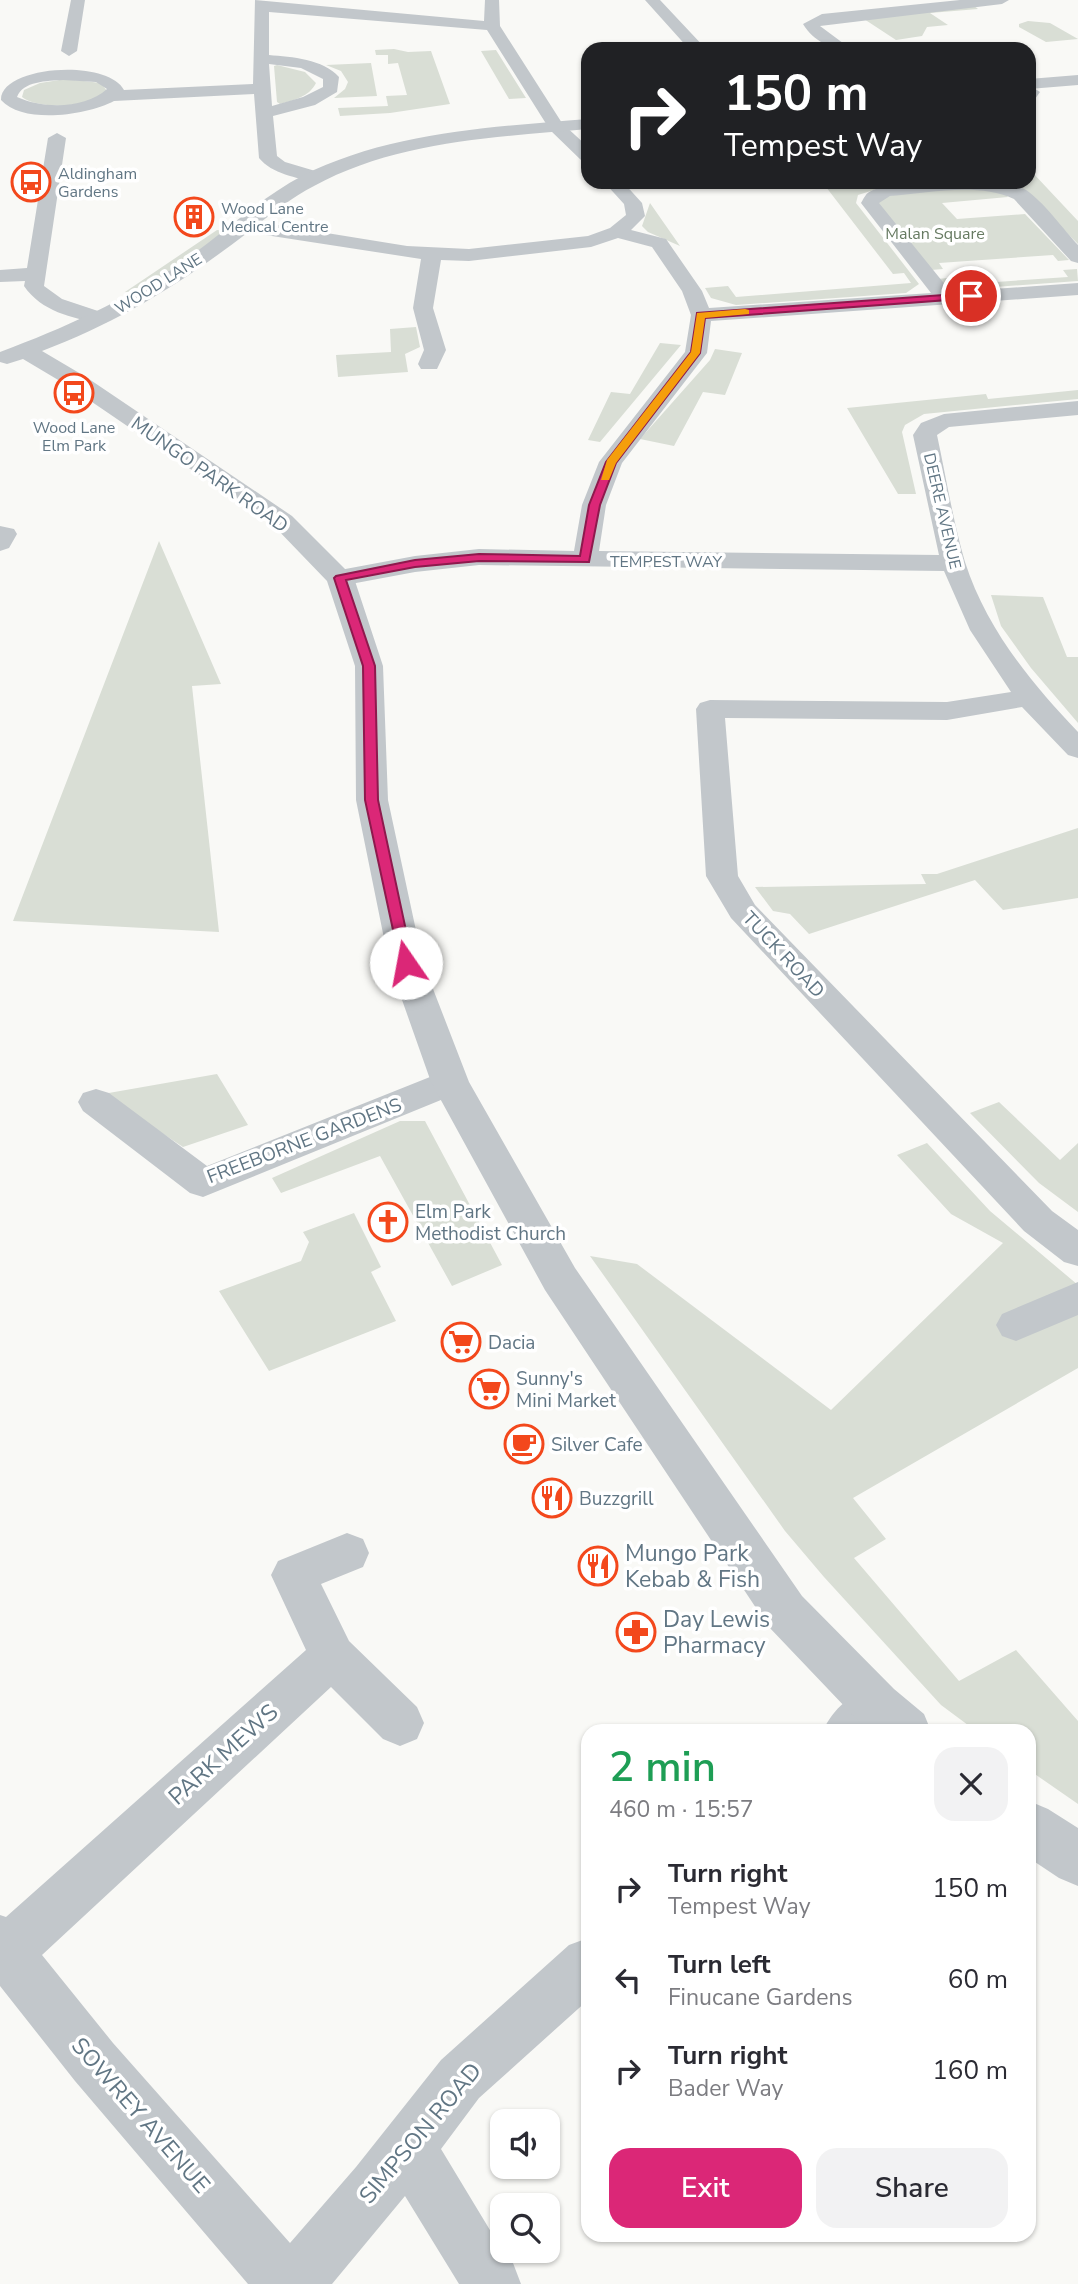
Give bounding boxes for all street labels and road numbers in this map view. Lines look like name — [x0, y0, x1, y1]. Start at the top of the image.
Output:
street label: WOOD LANE — [111, 248, 206, 319]
street label: MUNGO PARK ROAD — [126, 411, 293, 539]
street label: DEERE AVENUE — [918, 451, 966, 571]
street label: TEMPEST WAY — [610, 551, 723, 573]
street label: TUCK ROAD — [736, 906, 830, 1004]
street label: FREEBORNE GARDENS — [203, 1092, 406, 1190]
street label: PARK MEWS — [162, 1697, 285, 1812]
street label: SOWREY AVENUE — [64, 2031, 217, 2200]
street label: SIMPSON ROAD — [352, 2056, 489, 2210]

